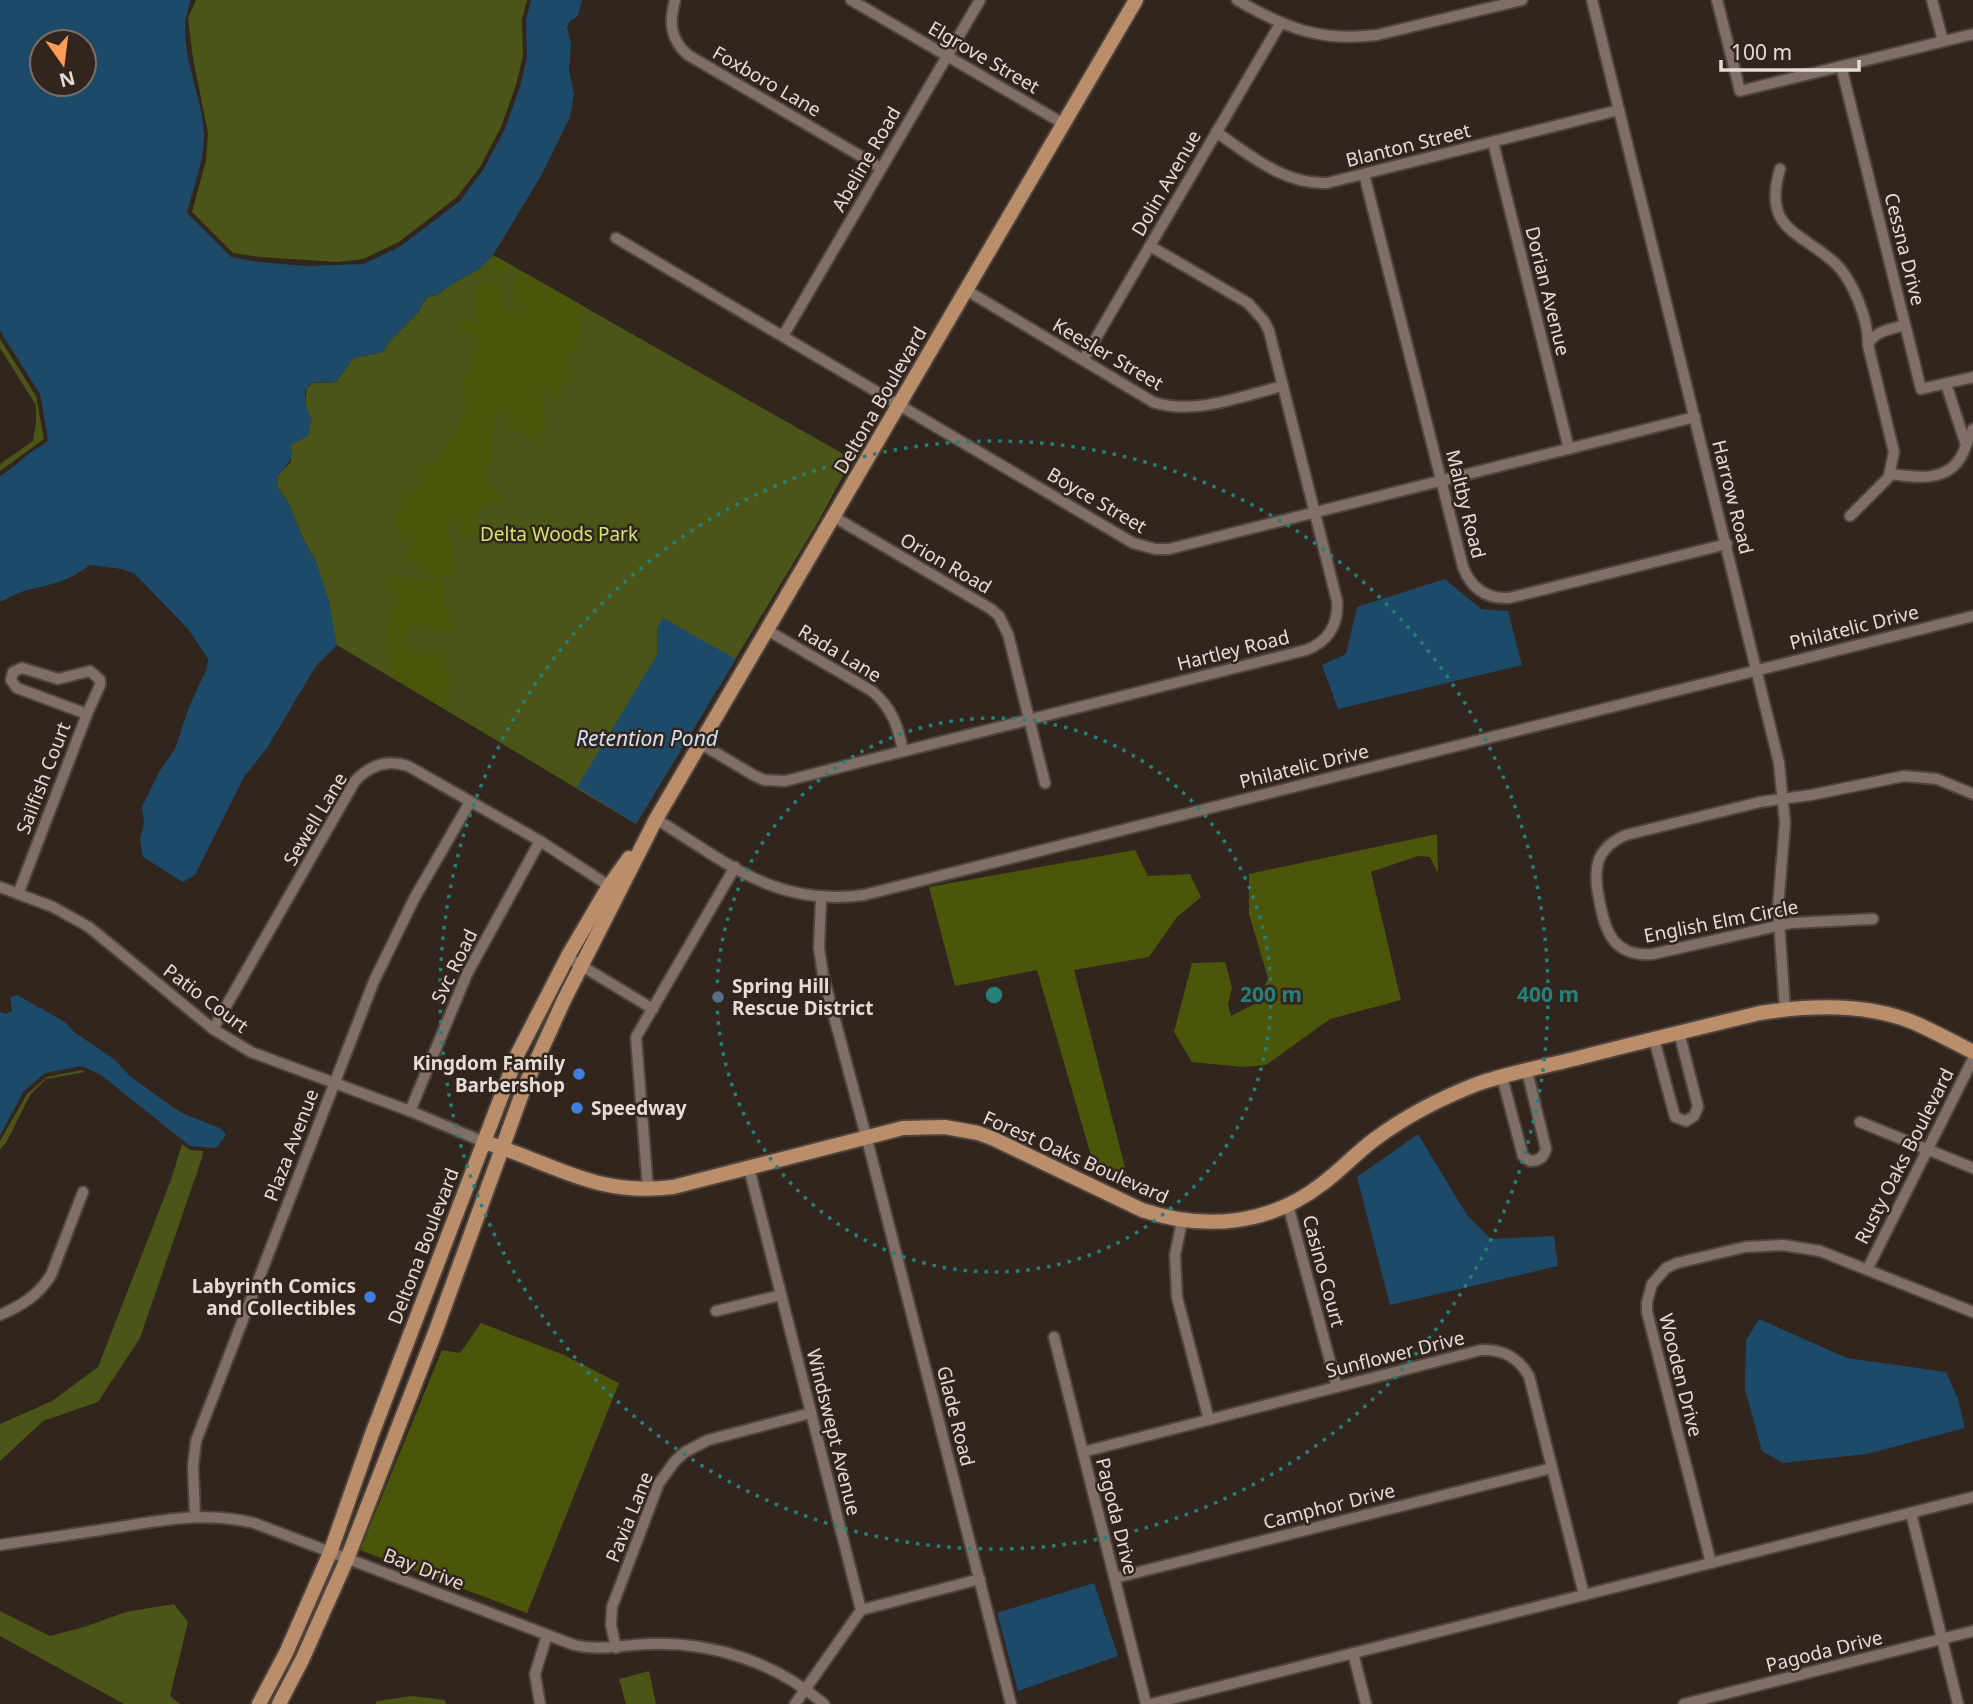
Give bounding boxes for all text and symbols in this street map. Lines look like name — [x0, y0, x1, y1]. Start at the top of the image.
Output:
street label: Elgrove Street — [924, 15, 1044, 99]
north arrow — [28, 28, 98, 98]
scale bar — [1721, 28, 1859, 72]
text: 100 m — [1731, 38, 1792, 66]
street label: Foxboro Lane — [708, 39, 826, 123]
text: N — [56, 65, 78, 94]
street label: Abeline Road — [825, 102, 907, 216]
street label: Blanton Street — [1343, 117, 1473, 173]
street label: Dolin Avenue — [1125, 125, 1207, 241]
street label: Cessna Drive — [1878, 190, 1932, 308]
street label: Dorian Avenue — [1519, 224, 1577, 358]
street label: Keesler Street — [1048, 312, 1168, 396]
street label: Deltona Boulevard — [827, 322, 933, 478]
street label: Harrow Road — [1706, 437, 1760, 557]
street label: Maltby Road — [1440, 447, 1492, 561]
street label: Boyce Street — [1042, 461, 1152, 539]
park label: Delta Woods Park — [480, 521, 638, 547]
street label: Orion Road — [896, 526, 996, 600]
street label: Philatelic Drive — [1787, 598, 1921, 656]
street label: Rada Lane — [794, 618, 886, 688]
street label: Hartley Road — [1174, 623, 1292, 677]
street label: Sailfish Court — [10, 718, 76, 838]
water label: Retention Pond — [576, 724, 719, 752]
street label: Philatelic Drive — [1237, 737, 1371, 795]
street label: Sewell Lane — [277, 768, 353, 870]
street label: English Elm Circle — [1642, 893, 1800, 949]
street label: Svc Road — [425, 924, 483, 1008]
street label: Patio Court — [158, 957, 254, 1039]
place label: Spring Hill Rescue District — [732, 973, 873, 1021]
text: 200 m — [1240, 980, 1302, 1008]
text: 400 m — [1517, 980, 1579, 1008]
centre of rings — [982, 983, 1006, 1007]
marker: Spring Hill Rescue District — [710, 989, 726, 1005]
place label: Kingdom Family Barbershop — [412, 1050, 565, 1098]
street label: Rusty Oaks Boulevard — [1848, 1064, 1960, 1248]
marker: Kingdom Family Barbershop — [571, 1066, 587, 1082]
street label: Plaza Avenue — [258, 1085, 324, 1205]
place label: Speedway — [591, 1095, 687, 1121]
marker: Speedway — [569, 1100, 585, 1116]
street label: Forest Oaks Boulevard — [979, 1104, 1173, 1210]
street label: Deltona Boulevard — [381, 1164, 465, 1328]
street label: Casino Court — [1297, 1212, 1351, 1330]
place label: Labyrinth Comics and Collectibles — [192, 1273, 356, 1321]
marker: Labyrinth Comics and Collectibles — [362, 1289, 378, 1305]
street label: Wooden Drive — [1653, 1311, 1709, 1439]
street label: Sunflower Drive — [1323, 1324, 1467, 1384]
street label: Windswept Avenue — [801, 1346, 867, 1518]
street label: Glade Road — [931, 1363, 981, 1469]
street label: Pagoda Drive — [1090, 1455, 1144, 1577]
street label: Pavia Lane — [599, 1468, 659, 1566]
street label: Camphor Drive — [1260, 1477, 1398, 1535]
street label: Bay Drive — [380, 1542, 468, 1596]
street label: Pagoda Drive — [1763, 1624, 1885, 1678]

